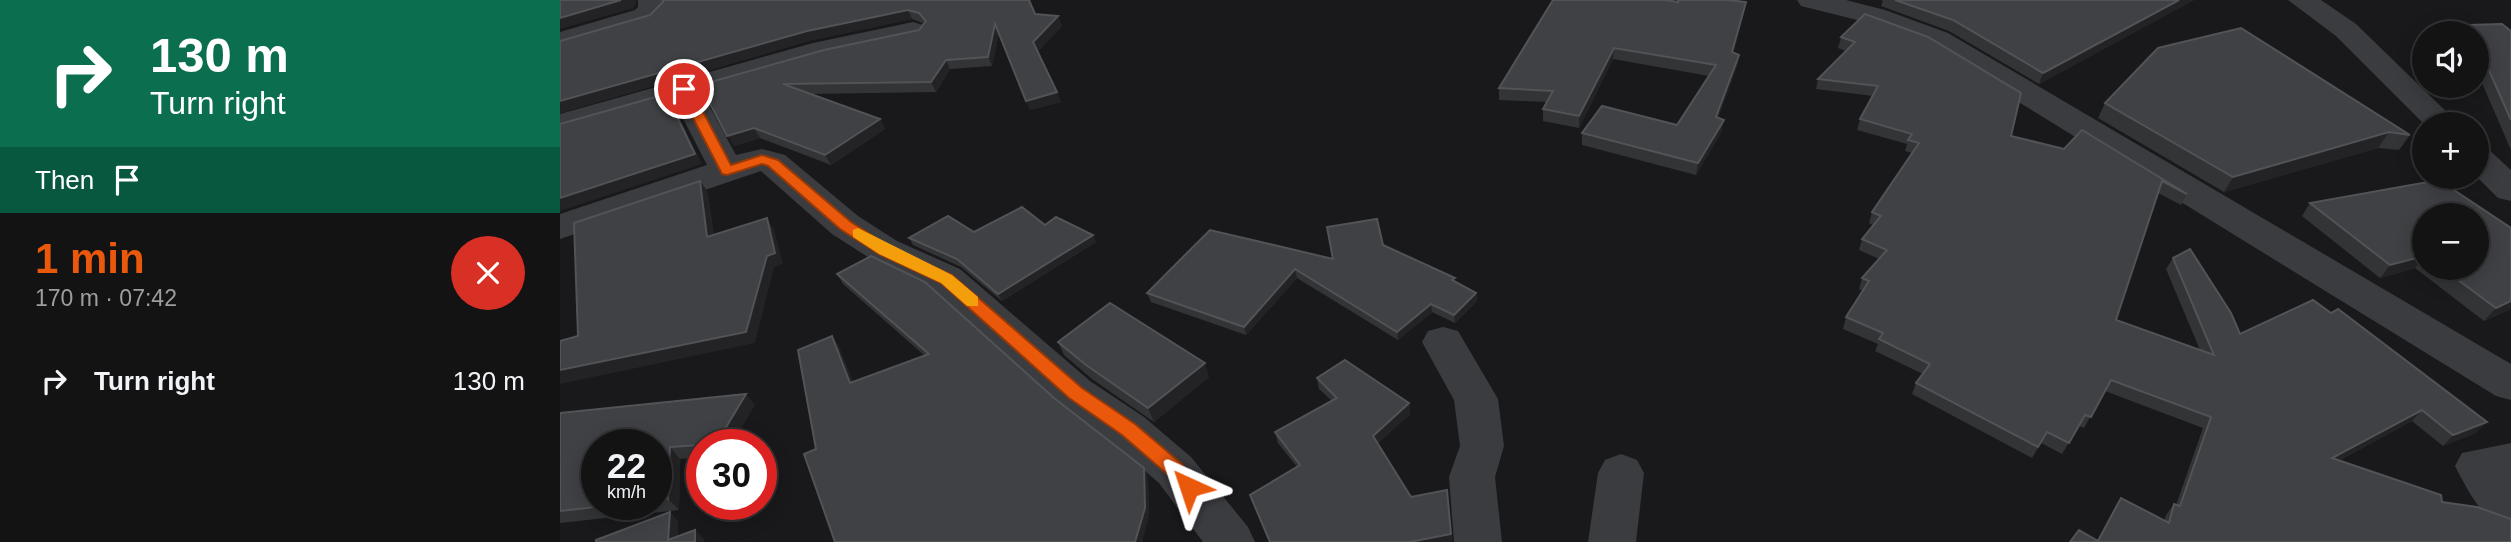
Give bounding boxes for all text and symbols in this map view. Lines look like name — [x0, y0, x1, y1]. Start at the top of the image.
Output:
map controls — [2412, 21, 2489, 280]
button: sound — [2412, 21, 2489, 98]
icon: right — [35, 28, 126, 119]
text: 130 m — [150, 28, 289, 82]
pin — [654, 59, 714, 119]
icon: arrive — [665, 70, 703, 108]
text: Turn right — [150, 85, 286, 121]
button: + — [2412, 112, 2489, 189]
icon: arrive — [108, 161, 146, 199]
text: Then — [35, 165, 94, 195]
button: − — [2412, 203, 2489, 280]
text: 1 min — [35, 235, 145, 282]
button: close — [451, 236, 525, 310]
text: 170 m · 07:42 — [35, 285, 177, 311]
icon: right — [35, 362, 73, 400]
text: Turn right — [94, 366, 215, 396]
text: 130 m — [453, 366, 525, 396]
speed limit sign: 30 — [686, 429, 777, 520]
text: 22 — [607, 446, 646, 485]
position arrow — [1152, 450, 1226, 524]
text: km/h — [607, 482, 646, 502]

